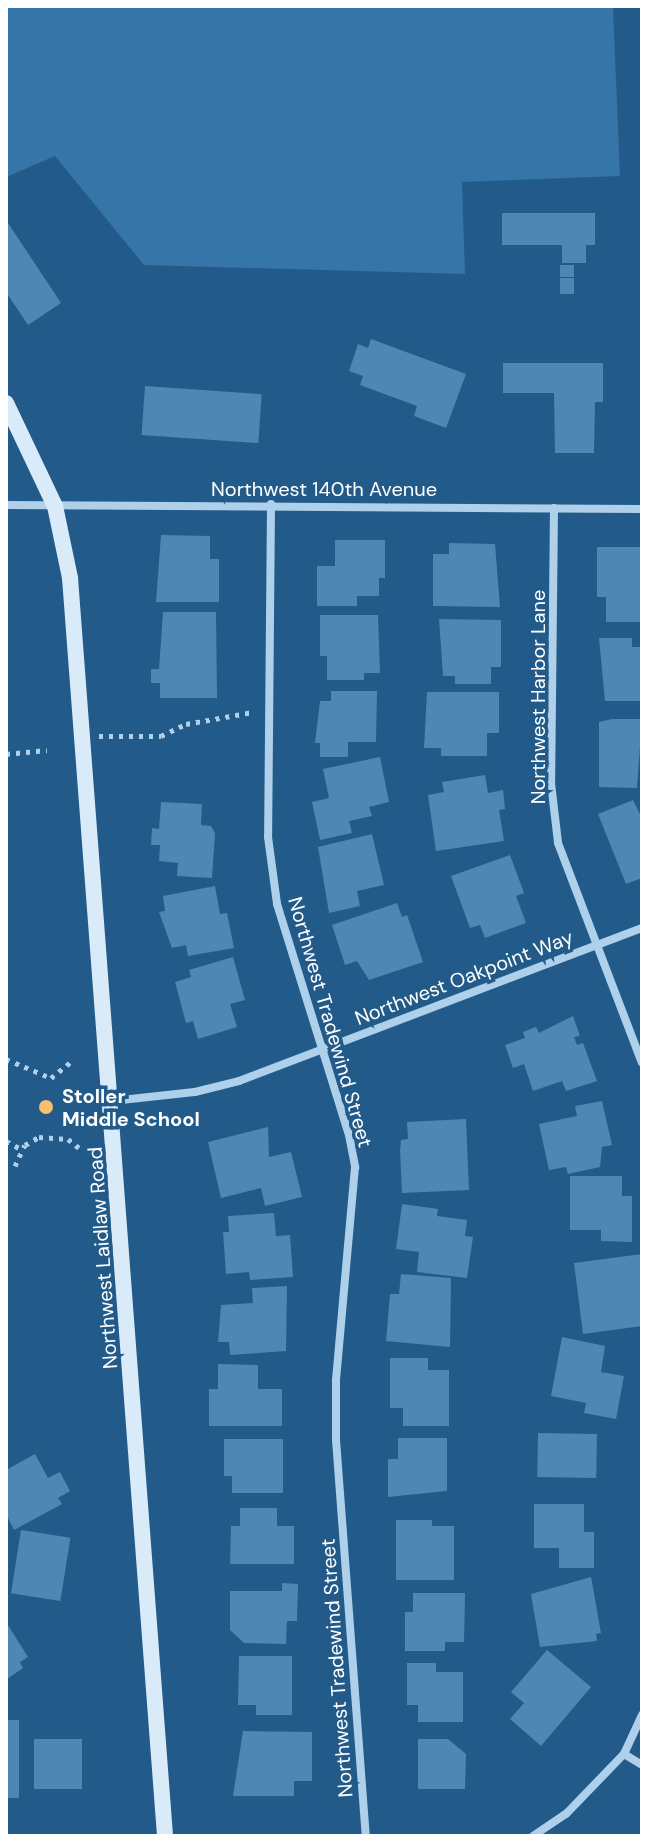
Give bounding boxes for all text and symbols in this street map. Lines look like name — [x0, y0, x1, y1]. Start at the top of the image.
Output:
street label: Northwest 140th Avenue — [211, 477, 437, 501]
street label: Northwest Harbor Lane — [526, 590, 550, 804]
street label: Northwest Tradewind Street — [283, 894, 377, 1150]
street label: Northwest Oakpoint Way — [352, 925, 576, 1031]
place label: Stoller Middle School — [62, 1084, 200, 1131]
marker: Stoller Middle School — [37, 1098, 55, 1116]
street label: Northwest Laidlaw Road — [83, 1146, 123, 1370]
street label: Northwest Tradewind Street — [316, 1538, 358, 1798]

